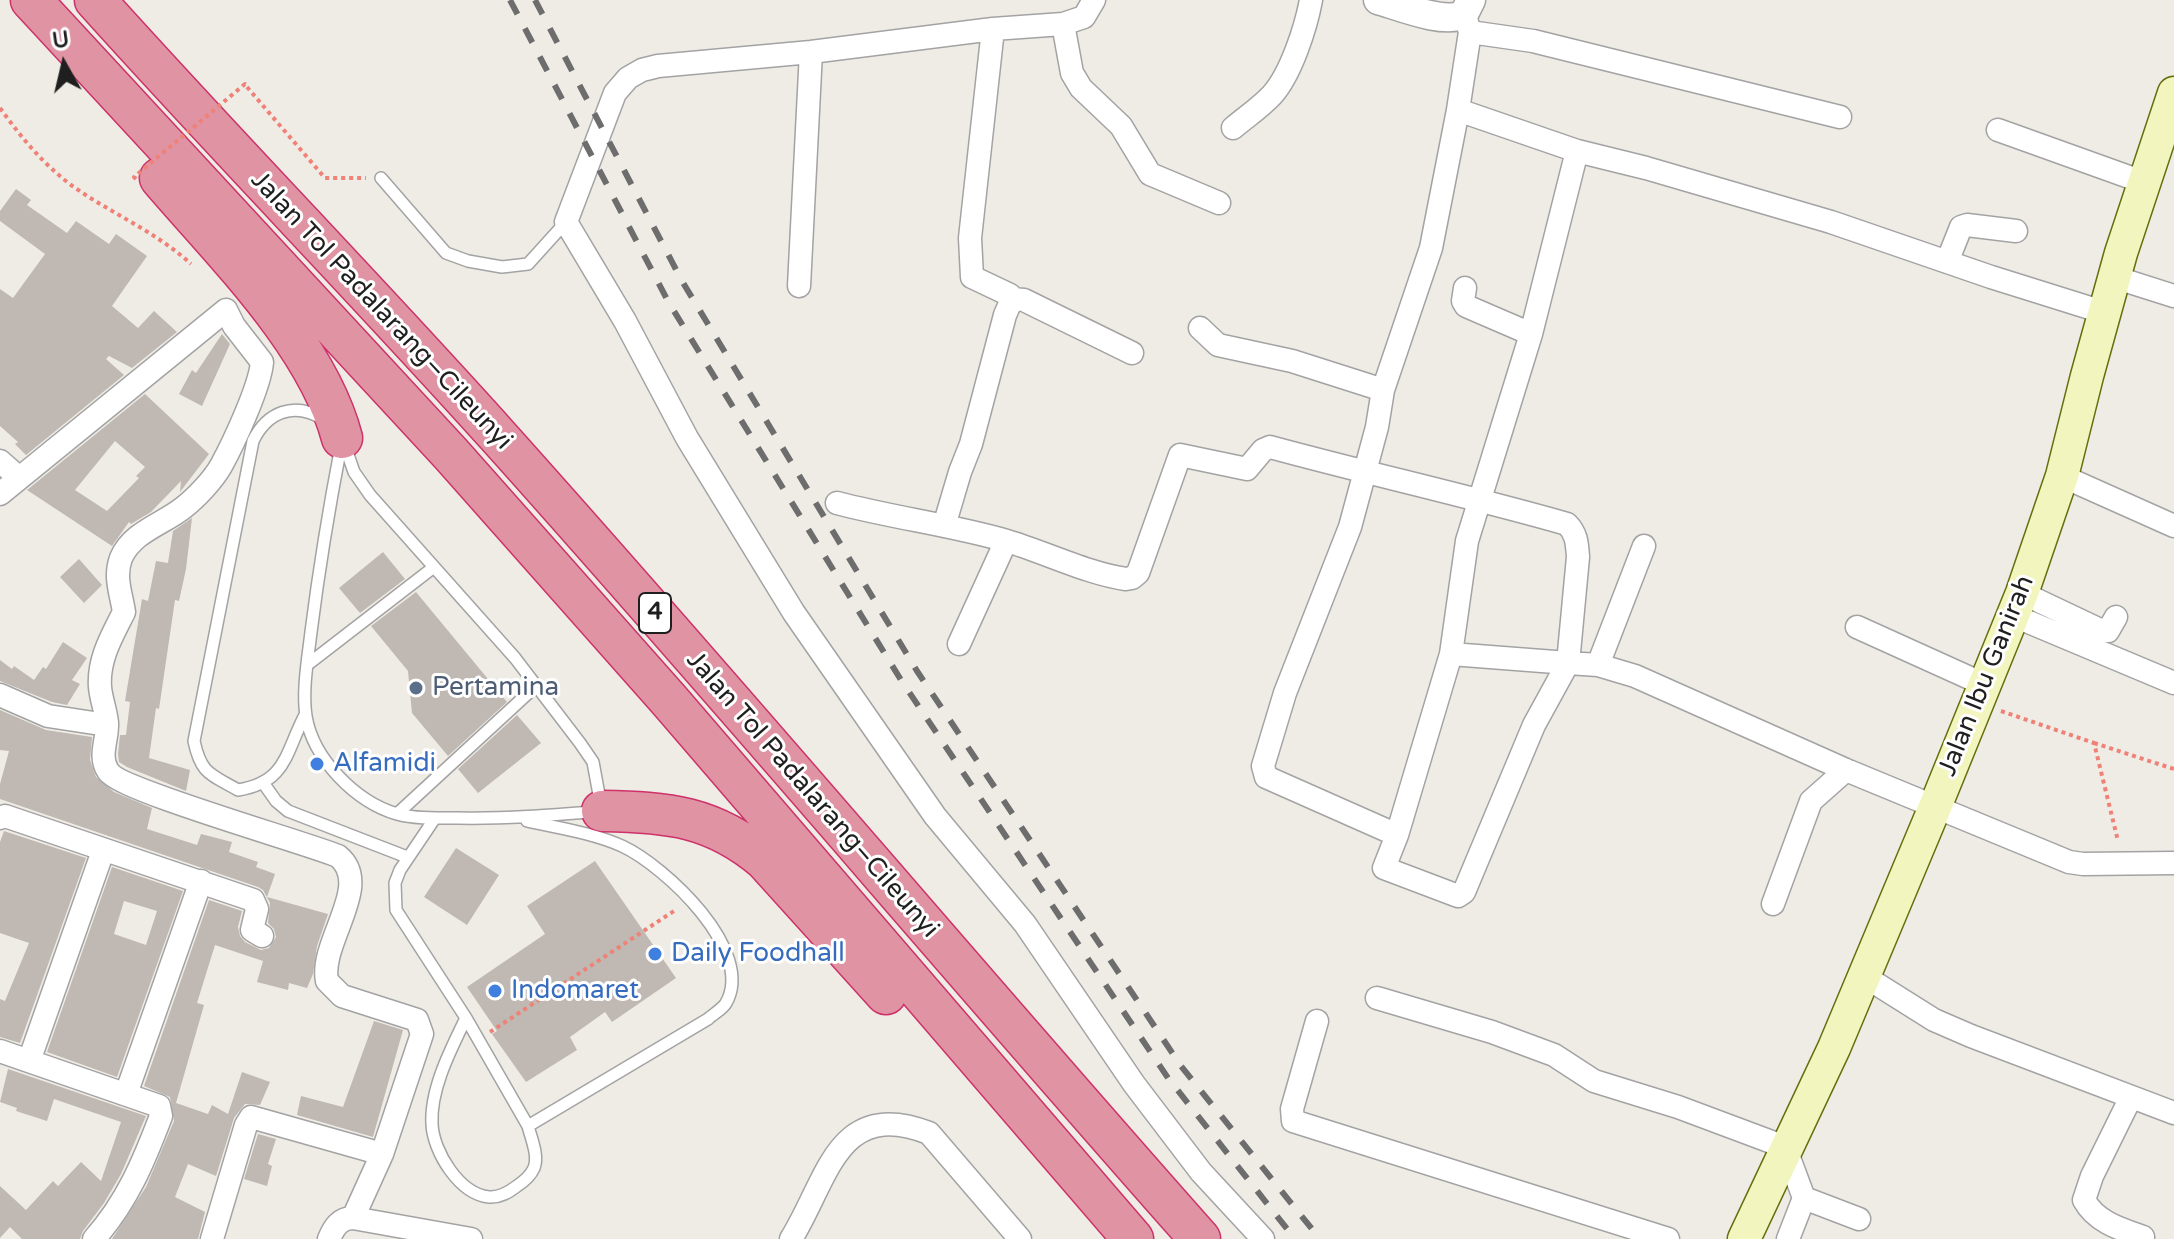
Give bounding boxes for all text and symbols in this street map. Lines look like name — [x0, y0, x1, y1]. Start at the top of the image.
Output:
north arrow — [24, 24, 104, 104]
text: U — [51, 26, 71, 54]
street label: Jalan Tol Padalarang–Cileunyi — [244, 165, 518, 457]
street label: Jalan Ibu Ganirah — [1933, 571, 2041, 781]
road number: 4 — [639, 593, 671, 633]
street label: Jalan Tol Padalarang–Cileunyi — [679, 645, 945, 945]
place label: Pertamina — [432, 672, 559, 704]
marker: Pertamina — [407, 679, 425, 697]
place label: Alfamidi — [333, 748, 436, 780]
marker: Alfamidi — [308, 755, 326, 773]
place label: Daily Foodhall — [671, 938, 845, 970]
marker: Daily Foodhall — [646, 945, 664, 963]
place label: Indomaret — [511, 975, 639, 1007]
marker: Indomaret — [486, 982, 504, 1000]

